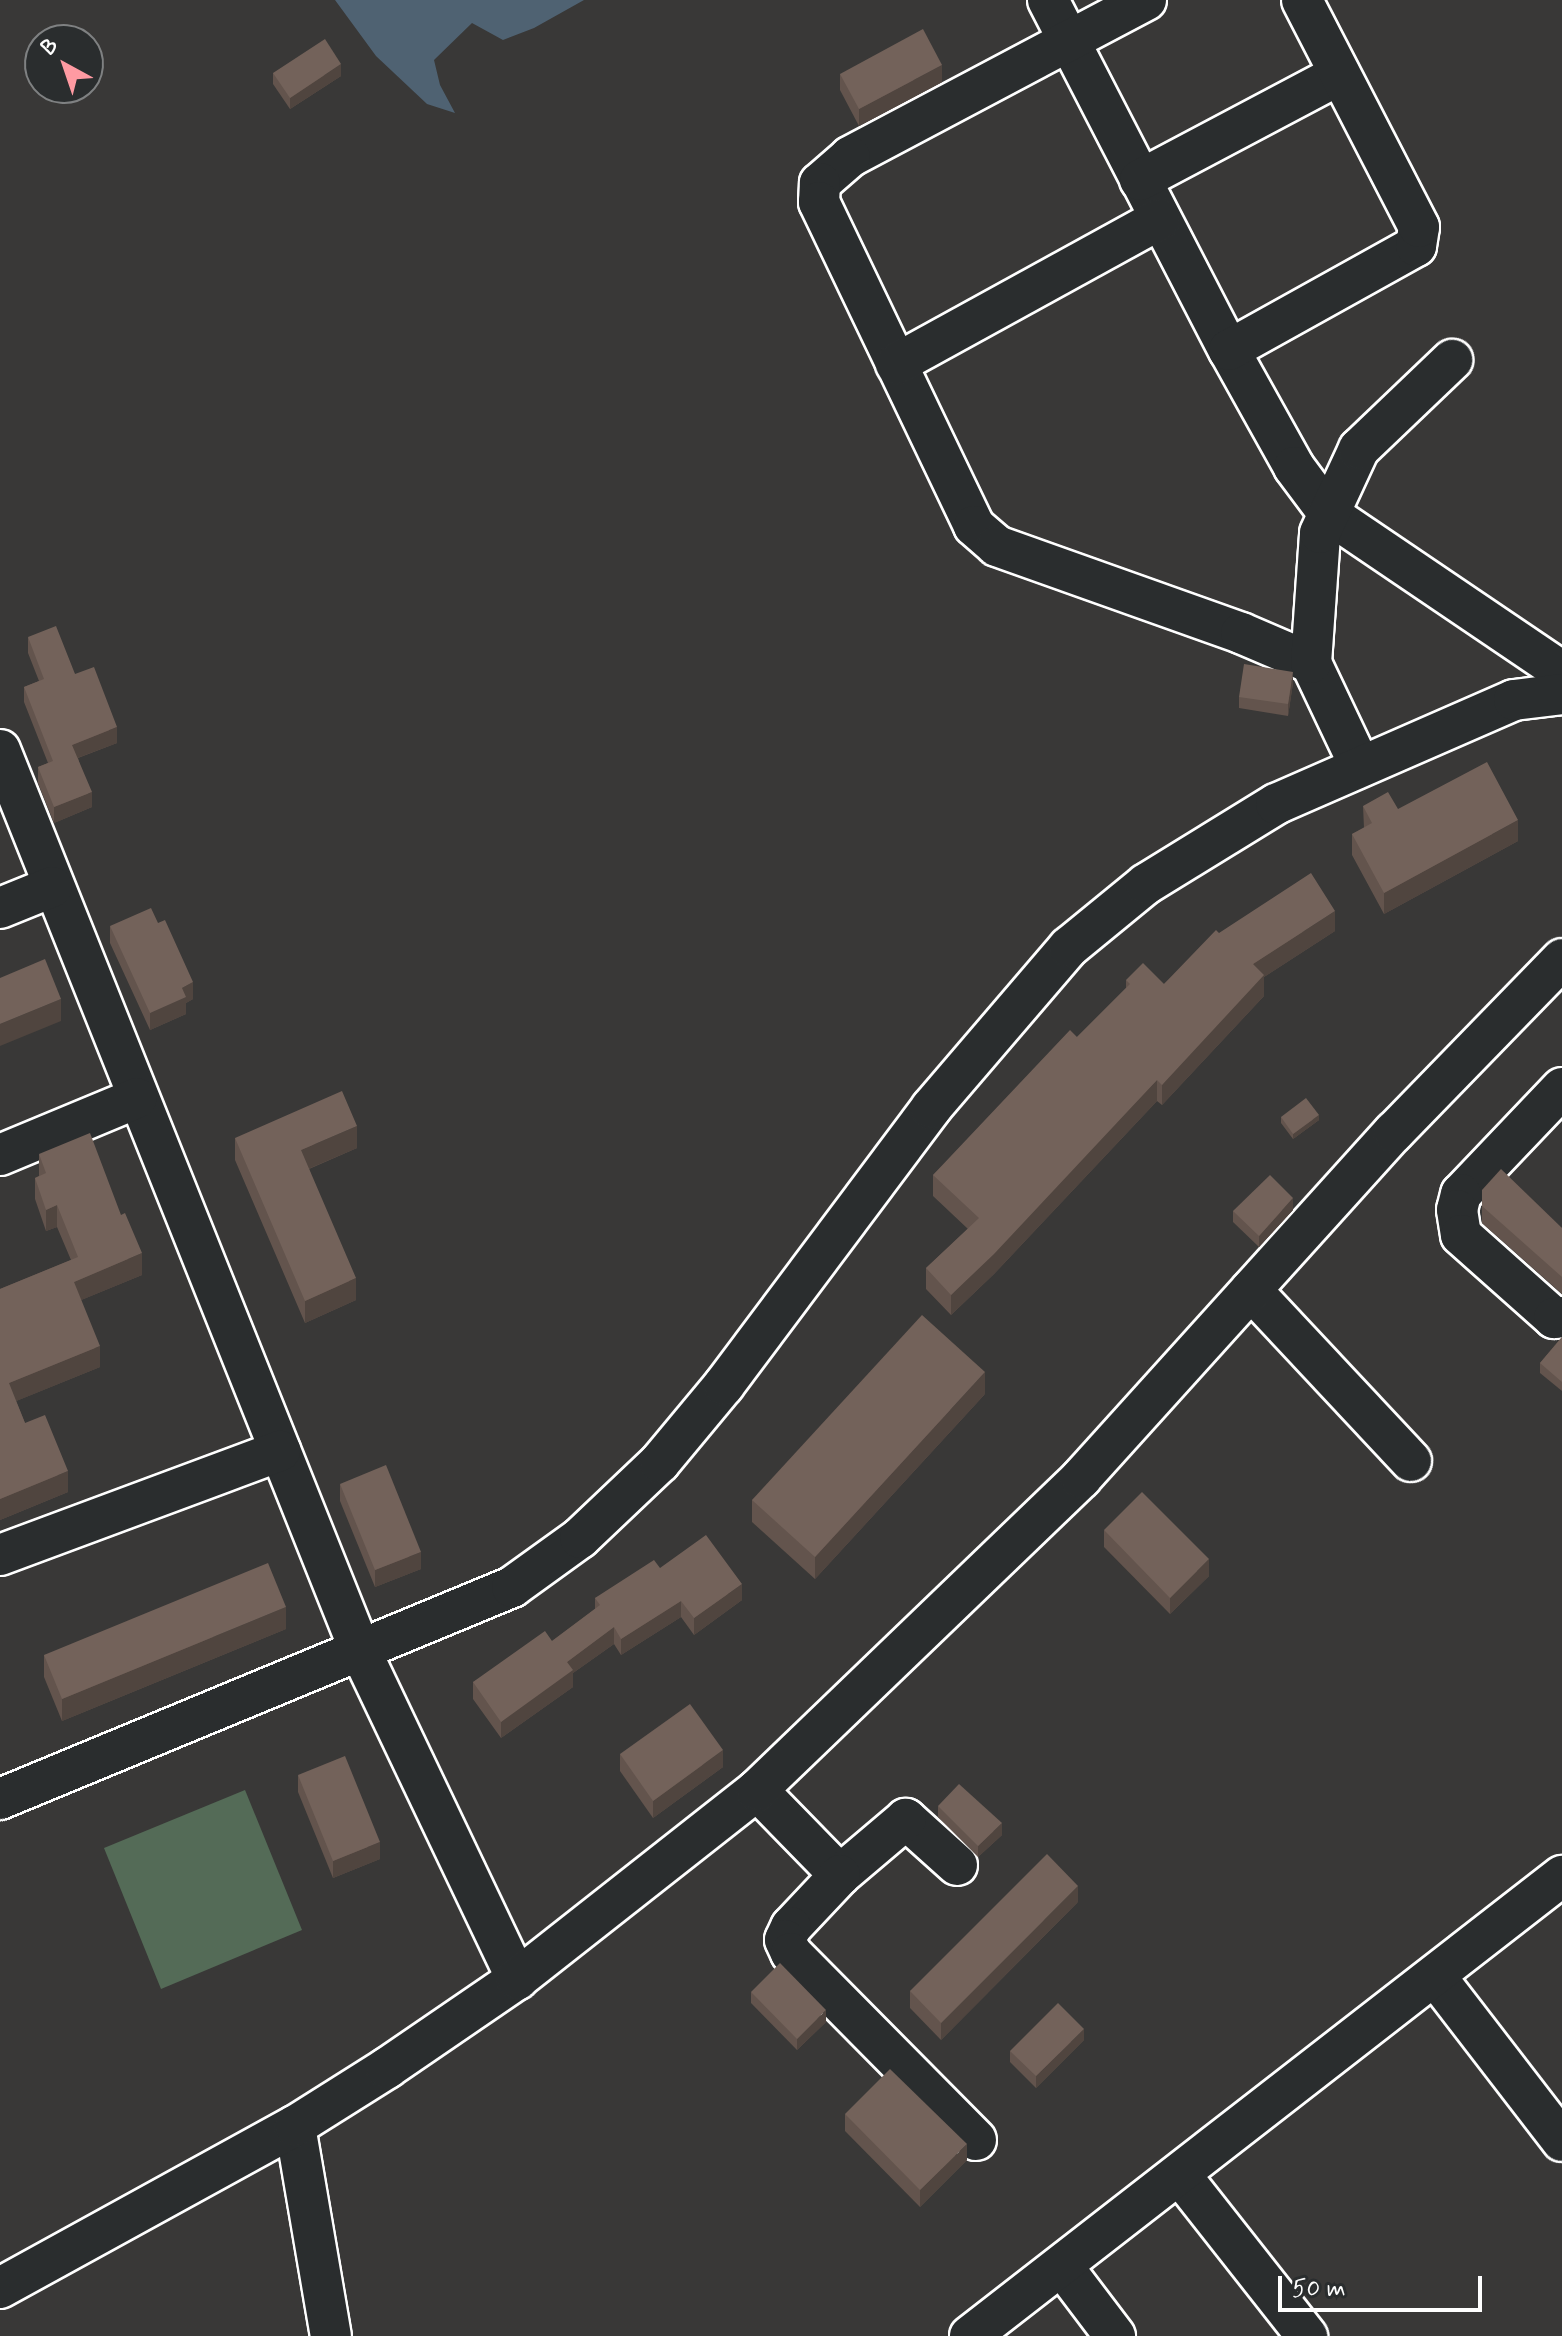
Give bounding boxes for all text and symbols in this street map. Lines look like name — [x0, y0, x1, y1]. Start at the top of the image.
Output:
north arrow — [24, 24, 104, 104]
text: B — [36, 32, 64, 62]
scale bar — [1282, 2260, 1486, 2310]
text: 50 m — [1292, 2274, 1346, 2305]

